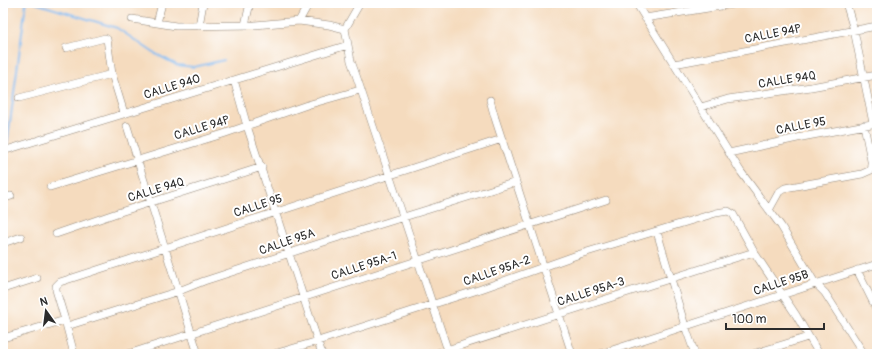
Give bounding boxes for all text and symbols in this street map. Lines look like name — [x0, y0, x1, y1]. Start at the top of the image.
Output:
street label: CALLE 94P — [743, 21, 803, 47]
street label: CALLE 94Q — [757, 68, 817, 92]
street label: CALLE 94O — [142, 71, 202, 103]
street label: CALLE 94P — [172, 112, 232, 144]
street label: CALLE 95 — [775, 114, 827, 138]
street label: CALLE 94Q — [126, 174, 186, 206]
street label: CALLE 95 — [232, 191, 284, 221]
street label: CALLE 95A — [257, 225, 317, 259]
street label: CALLE 95A-1 — [329, 248, 399, 284]
street label: CALLE 95A-2 — [462, 252, 533, 289]
street label: CALLE 95B — [752, 267, 811, 299]
street label: CALLE 95A-3 — [555, 274, 627, 310]
north arrow — [26, 291, 66, 331]
text: N — [39, 294, 49, 309]
scale bar — [726, 305, 824, 331]
text: 100 m — [732, 312, 767, 327]

